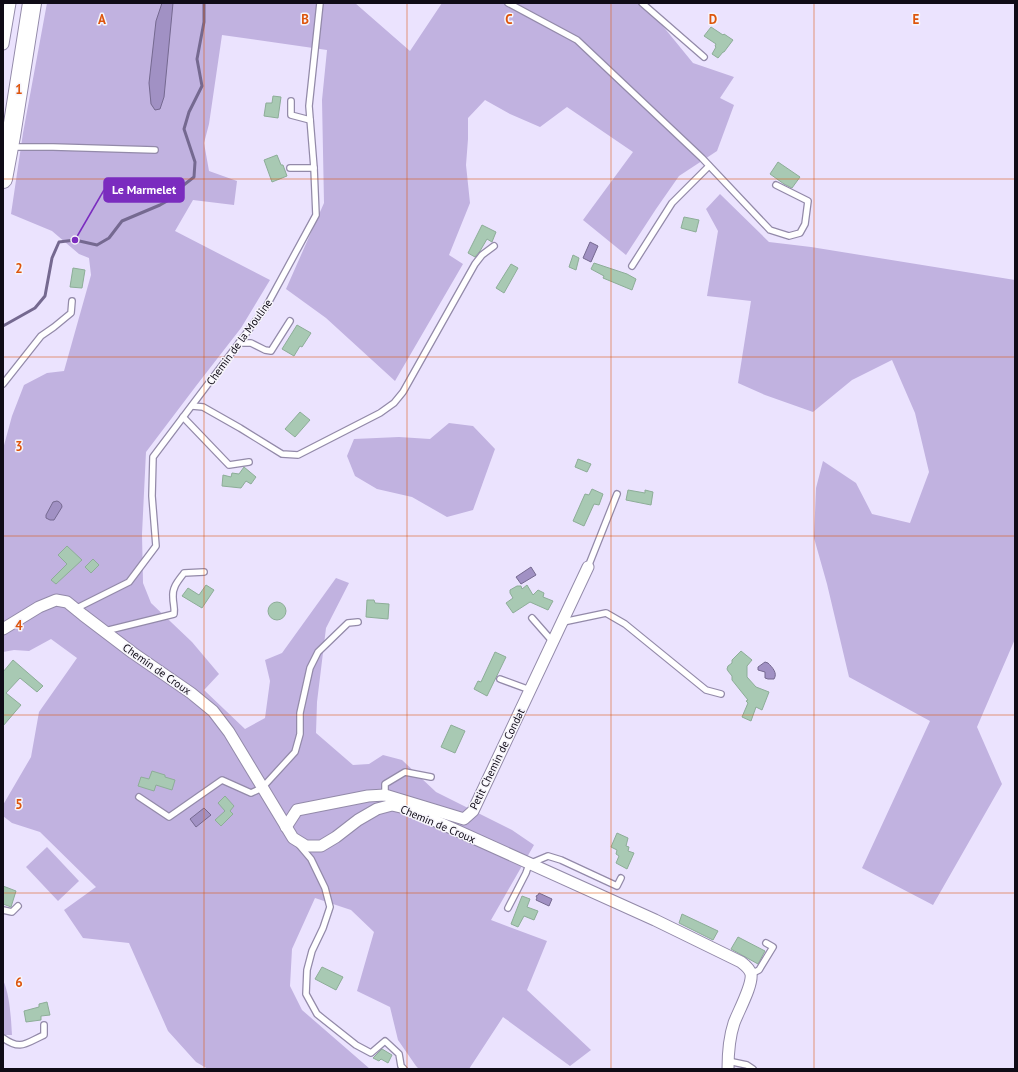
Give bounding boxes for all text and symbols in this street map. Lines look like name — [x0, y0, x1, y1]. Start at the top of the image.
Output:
text: A — [98, 11, 106, 28]
text: B — [301, 11, 309, 28]
text: C — [505, 11, 513, 28]
text: D — [709, 11, 717, 28]
text: E — [913, 11, 920, 28]
text: 1 — [15, 81, 23, 98]
callout: Le Marmelet — [104, 178, 184, 202]
text: Le Marmelet — [112, 182, 177, 197]
text: 2 — [15, 260, 23, 277]
street label: Chemin de la Mouline — [203, 296, 275, 388]
text: 3 — [15, 438, 23, 455]
text: 4 — [15, 617, 23, 634]
street label: Chemin de Croux — [120, 640, 194, 698]
street label: Petit Chemin de Condat — [466, 706, 528, 812]
text: 5 — [15, 796, 23, 813]
street label: Chemin de Croux — [398, 802, 478, 846]
text: 6 — [15, 974, 23, 991]

